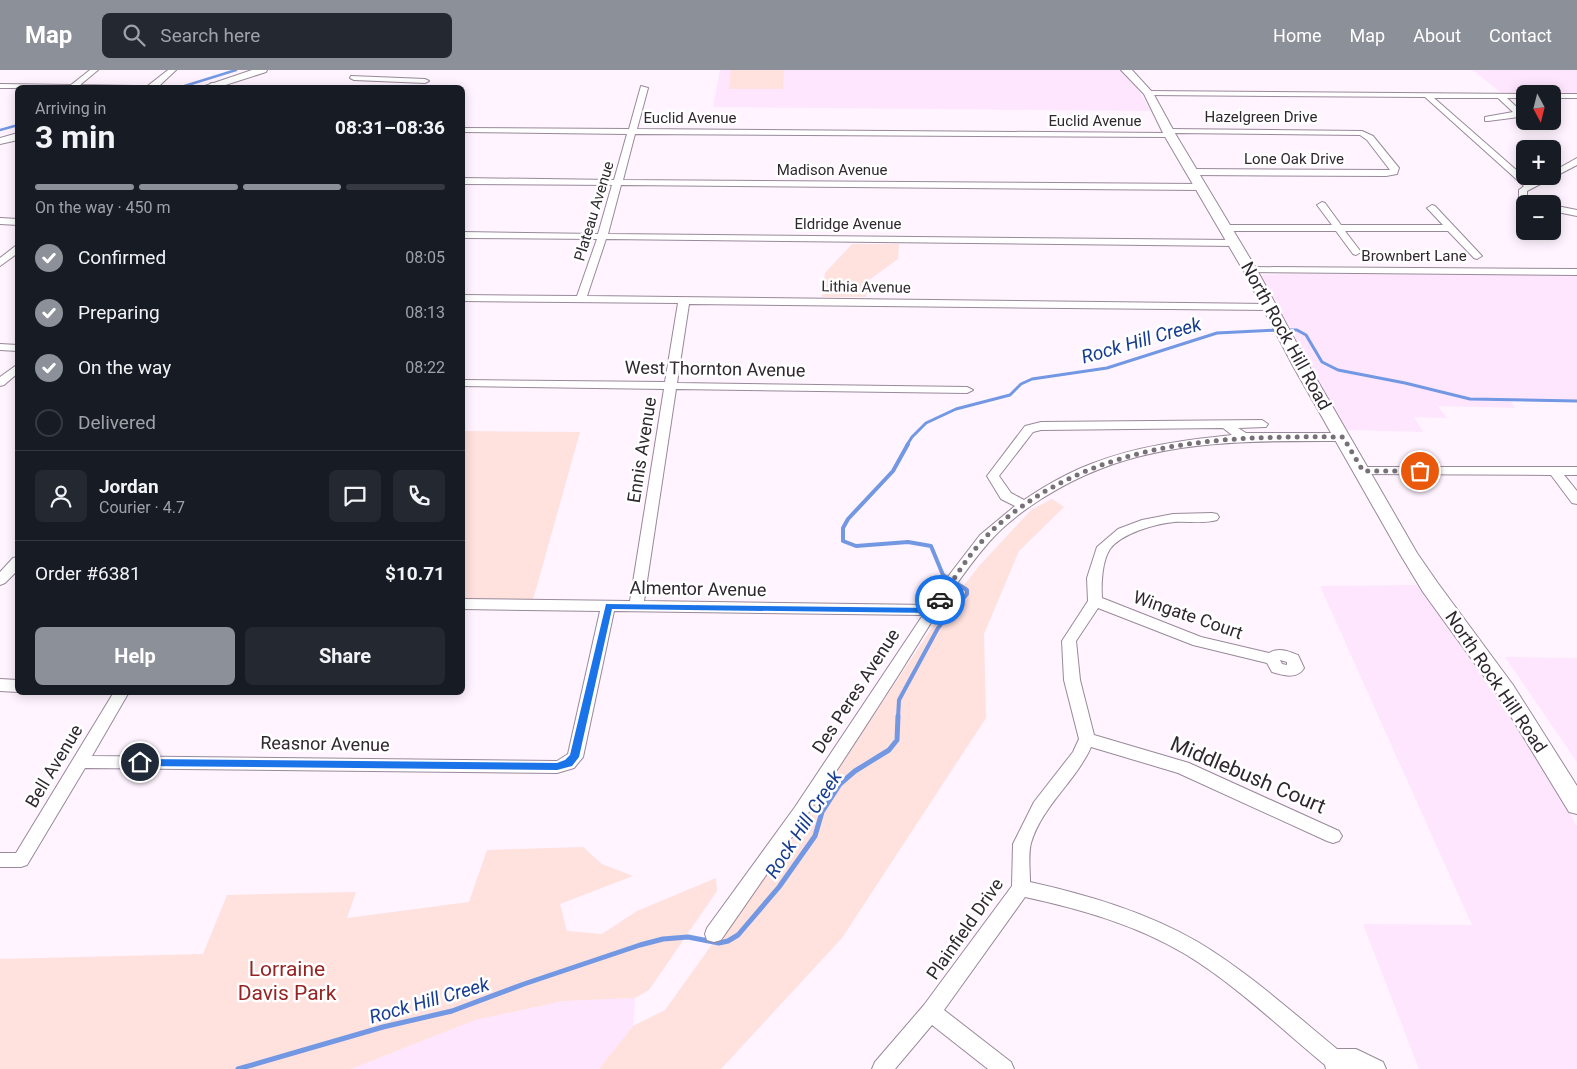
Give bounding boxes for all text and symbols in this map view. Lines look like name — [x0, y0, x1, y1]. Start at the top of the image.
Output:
search box — [102, 13, 452, 58]
text: Map — [25, 21, 72, 49]
icon: search — [120, 21, 148, 49]
text: Search here — [160, 24, 260, 47]
text: Home — [1273, 25, 1322, 46]
text: Map — [1350, 25, 1385, 46]
text: About — [1413, 25, 1461, 46]
text: Contact — [1489, 25, 1552, 46]
north arrow — [1516, 85, 1561, 130]
map controls — [1516, 85, 1561, 240]
text: Arriving in — [35, 99, 106, 118]
street label: Hazelgreen Drive — [1205, 108, 1317, 126]
street label: Euclid Avenue — [643, 109, 737, 127]
street label: Euclid Avenue — [1048, 112, 1142, 130]
text: 08:31–08:36 — [335, 116, 445, 139]
text: 3 min — [35, 118, 115, 156]
button: + — [1516, 140, 1561, 185]
street label: Lone Oak Drive — [1244, 150, 1344, 168]
street label: Plateau Avenue — [570, 159, 618, 263]
street label: Madison Avenue — [777, 161, 887, 179]
button: − — [1516, 195, 1561, 240]
text: On the way · 450 m — [35, 198, 171, 217]
street label: Eldridge Avenue — [795, 215, 902, 233]
icon: check — [35, 244, 63, 272]
text: Confirmed — [78, 246, 166, 269]
street label: Brownbert Lane — [1361, 247, 1467, 265]
text: 08:05 — [405, 248, 445, 267]
street label: North Rock Hill Road — [1237, 258, 1336, 413]
street label: Lithia Avenue — [821, 277, 911, 297]
icon: check — [35, 299, 63, 327]
text: Preparing — [78, 301, 160, 324]
text: 08:13 — [405, 303, 445, 322]
water label: Rock Hill Creek — [1078, 312, 1204, 369]
icon: check — [35, 354, 63, 382]
text: On the way — [78, 356, 171, 379]
street label: West Thornton Avenue — [624, 356, 806, 381]
text: 08:22 — [405, 358, 445, 377]
street label: Ennis Avenue — [623, 395, 660, 504]
text: Delivered — [78, 411, 156, 434]
pin — [1399, 450, 1441, 492]
icon: bag — [1406, 457, 1434, 485]
button: person — [35, 470, 87, 522]
button: chat — [329, 470, 381, 522]
button: phone — [393, 470, 445, 522]
text: Jordan — [99, 475, 159, 498]
text: Courier · 4.7 — [99, 498, 185, 517]
text: Order #6381 — [35, 562, 141, 585]
text: $10.71 — [385, 562, 445, 585]
courier — [915, 575, 965, 625]
street label: Almentor Avenue — [629, 577, 767, 600]
icon: car — [926, 586, 954, 614]
street label: Wingate Court — [1131, 586, 1246, 643]
street label: North Rock Hill Road — [1441, 607, 1552, 756]
street label: Des Peres Avenue — [808, 625, 904, 757]
button: Help — [35, 627, 235, 685]
button: Share — [245, 627, 445, 685]
street label: Bell Avenue — [21, 721, 86, 811]
street label: Reasnor Avenue — [260, 732, 390, 755]
street label: Middlebush Court — [1167, 732, 1329, 819]
pin — [119, 741, 161, 783]
icon: home — [126, 748, 154, 776]
water label: Rock Hill Creek — [760, 766, 847, 882]
street label: Plainfield Drive — [922, 874, 1007, 983]
park label: Lorraine Davis Park — [238, 957, 337, 1005]
water label: Rock Hill Creek — [366, 972, 492, 1029]

